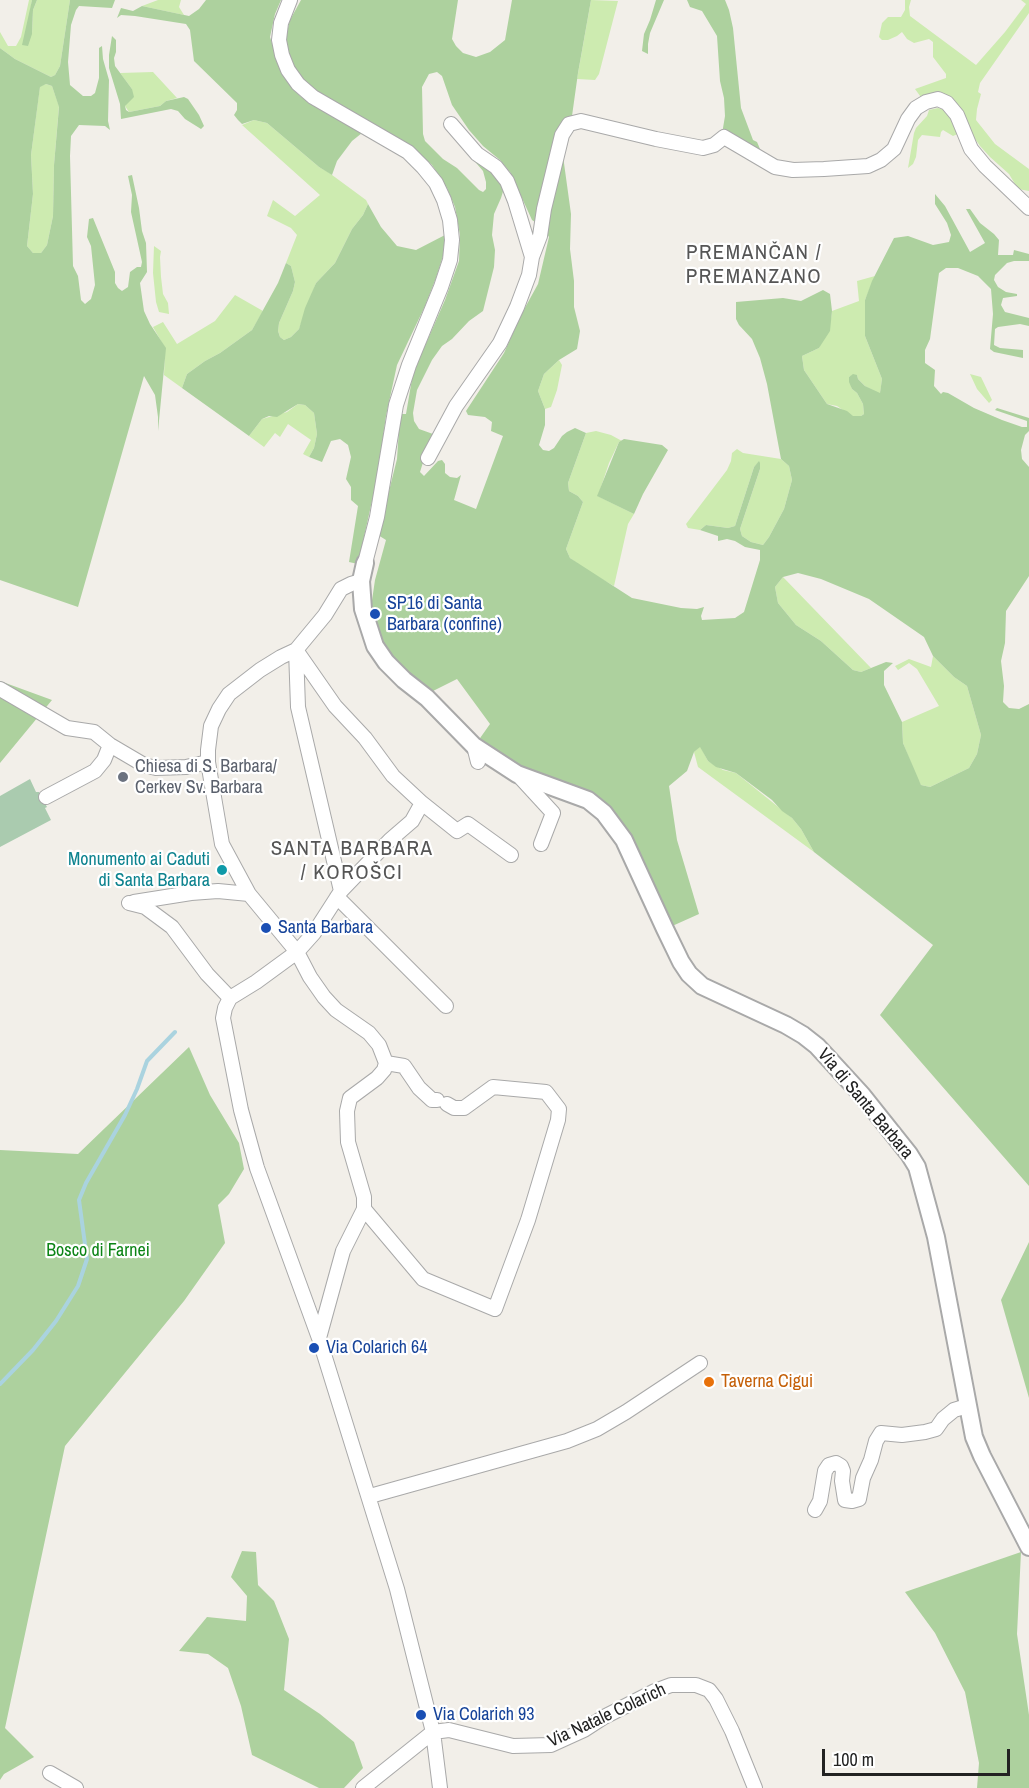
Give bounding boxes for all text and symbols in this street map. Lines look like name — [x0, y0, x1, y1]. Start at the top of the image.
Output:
district label: PREMANČAN / PREMANZANO — [686, 240, 822, 290]
place label: SP16 di Santa Barbara (confine) — [387, 593, 502, 636]
marker: SP16 di Santa Barbara (confine) — [368, 607, 382, 621]
place label: Chiesa di S. Barbara/ Cerkev Sv. Barbara — [135, 756, 277, 798]
marker: Chiesa di S. Barbara/ Cerkev Sv. Barbara — [116, 770, 130, 784]
district label: SANTA BARBARA / KOROŠCI — [271, 836, 433, 886]
place label: Monumento ai Caduti di Santa Barbara — [68, 849, 210, 892]
marker: Monumento ai Caduti di Santa Barbara — [215, 863, 229, 877]
place label: Santa Barbara — [278, 917, 373, 939]
marker: Santa Barbara — [259, 921, 273, 935]
street label: Via di Santa Barbara — [812, 1044, 918, 1164]
park label: Bosco di Farnei — [46, 1240, 150, 1262]
place label: Via Colarich 64 — [326, 1337, 427, 1359]
marker: Via Colarich 64 — [307, 1341, 321, 1355]
place label: Taverna Cigui — [721, 1371, 813, 1393]
marker: Taverna Cigui — [702, 1375, 716, 1389]
street label: Via Natale Colarich — [545, 1679, 669, 1753]
place label: Via Colarich 93 — [433, 1704, 534, 1726]
marker: Via Colarich 93 — [414, 1708, 428, 1722]
scale bar — [825, 1737, 1012, 1775]
text: 100 m — [833, 1747, 874, 1772]

